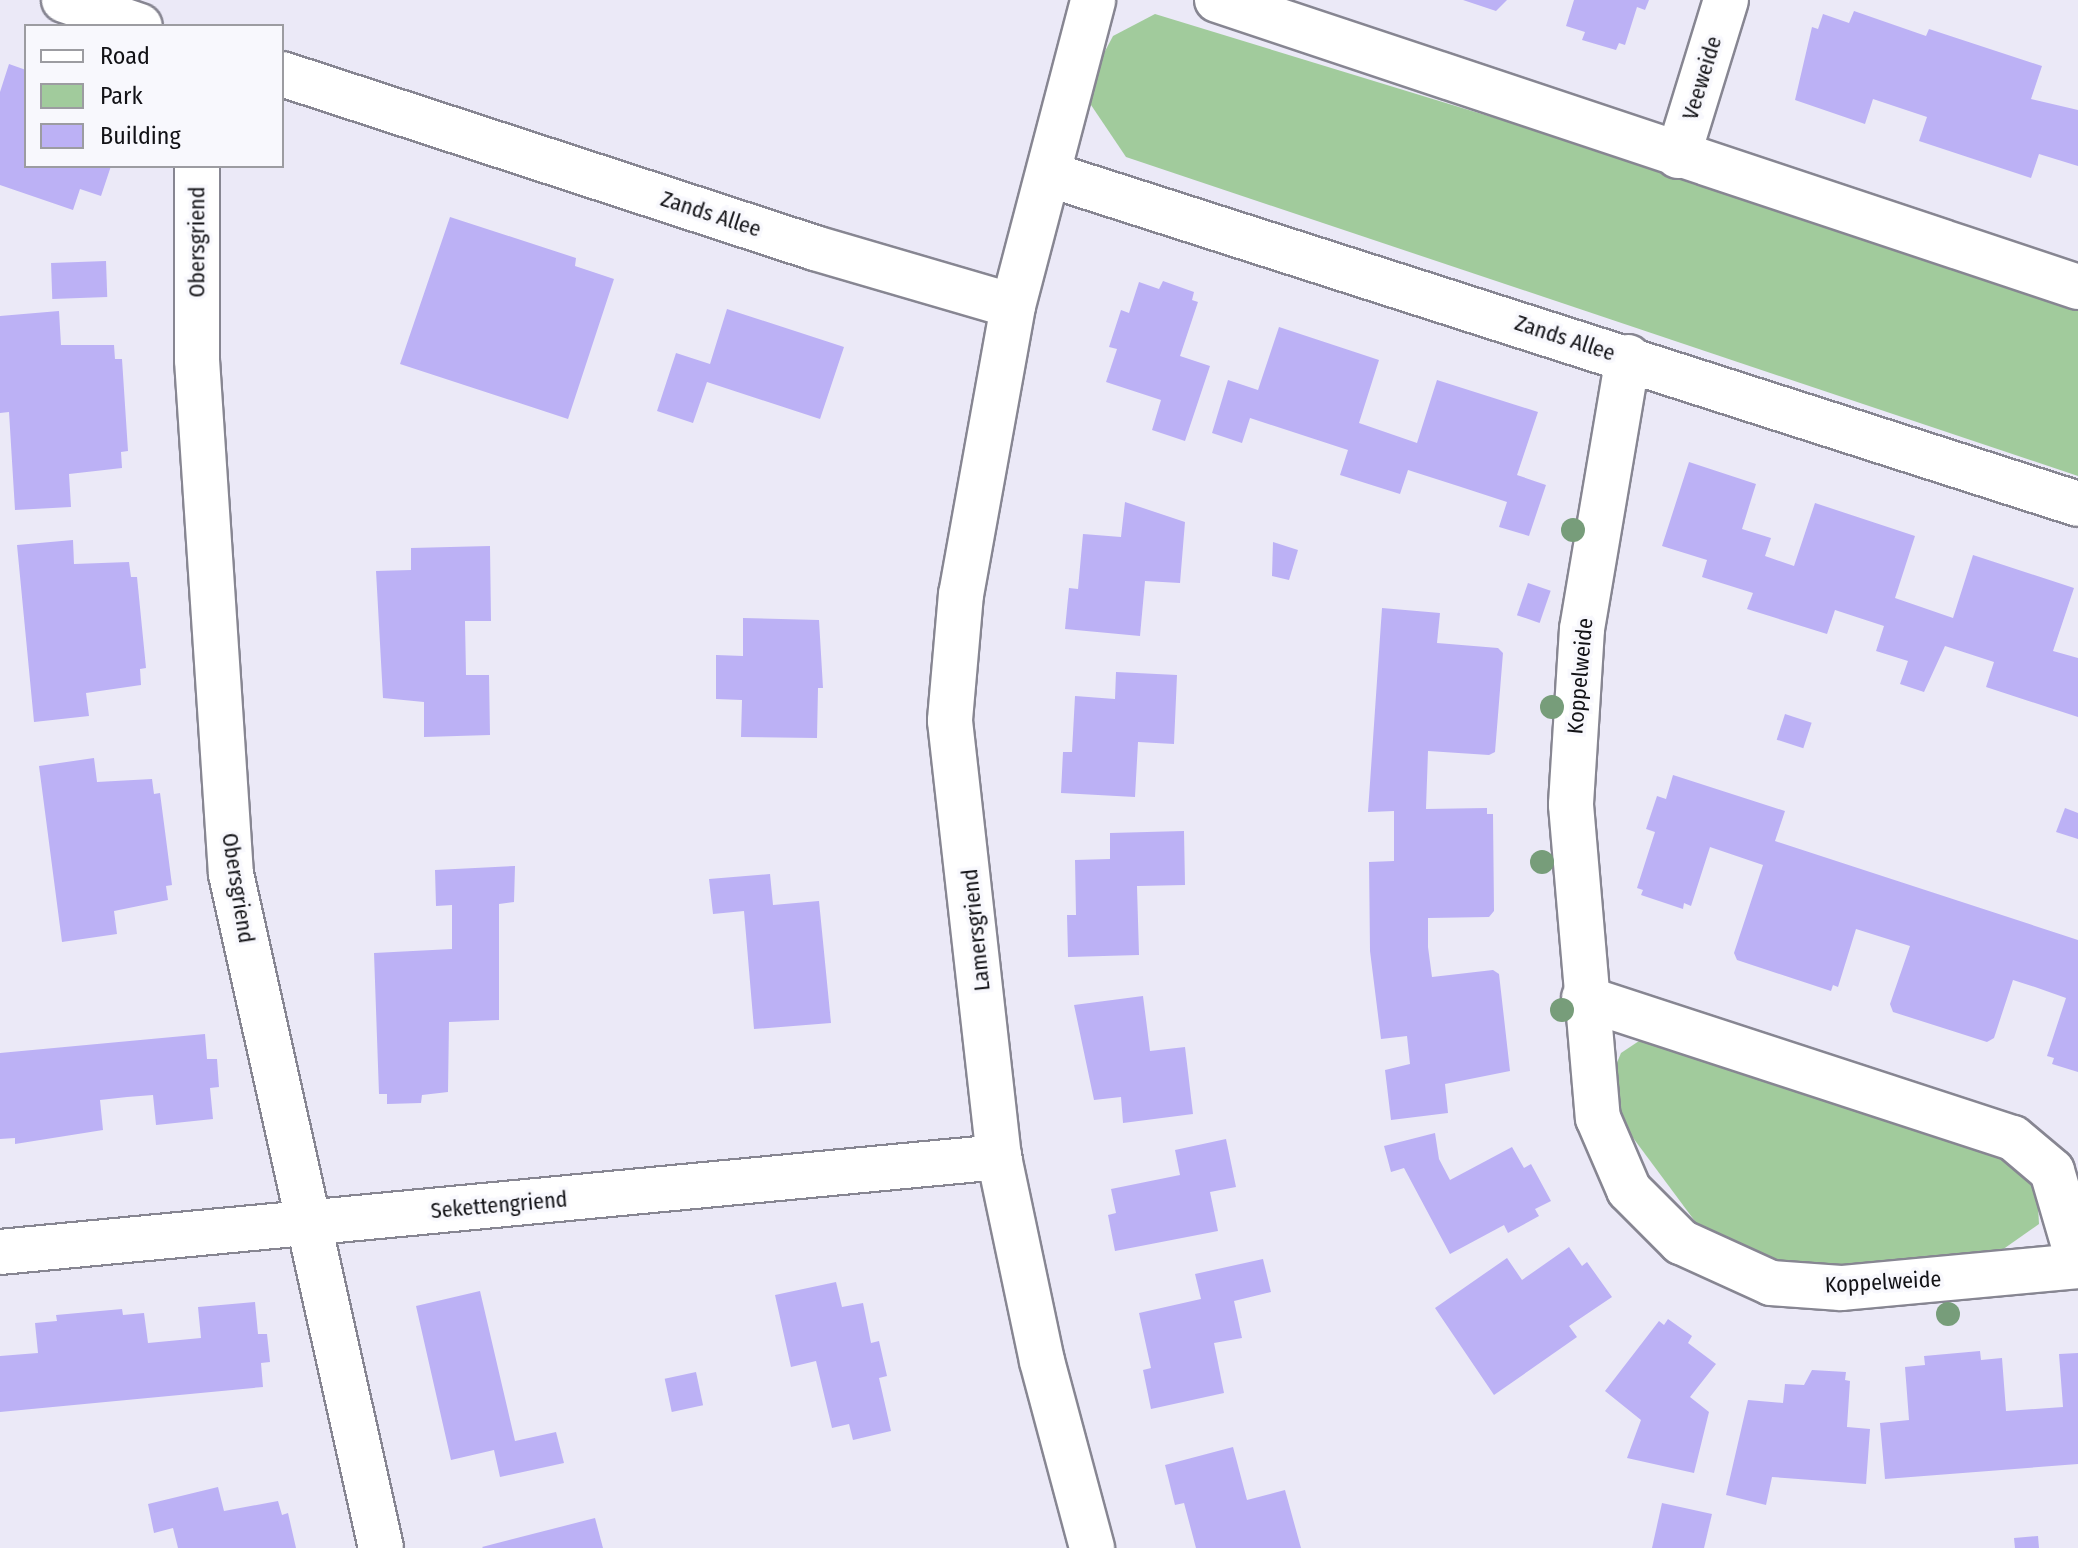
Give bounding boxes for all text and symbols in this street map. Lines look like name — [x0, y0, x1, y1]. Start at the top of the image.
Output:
legend — [24, 24, 284, 168]
street label: Veeweide — [1677, 33, 1727, 123]
text: Road — [100, 42, 150, 70]
text: Park — [100, 82, 143, 110]
text: Building — [100, 122, 181, 150]
street label: Zands Allee — [658, 185, 764, 243]
street label: Obersgriend — [184, 187, 210, 297]
street label: Zands Allee — [1512, 309, 1618, 367]
street label: Koppelweide — [1562, 617, 1598, 735]
street label: Obersgriend — [216, 831, 260, 945]
street label: Lamersgriend — [956, 868, 996, 992]
street label: Sekettengriend — [430, 1186, 568, 1224]
street label: Koppelweide — [1824, 1266, 1942, 1298]

